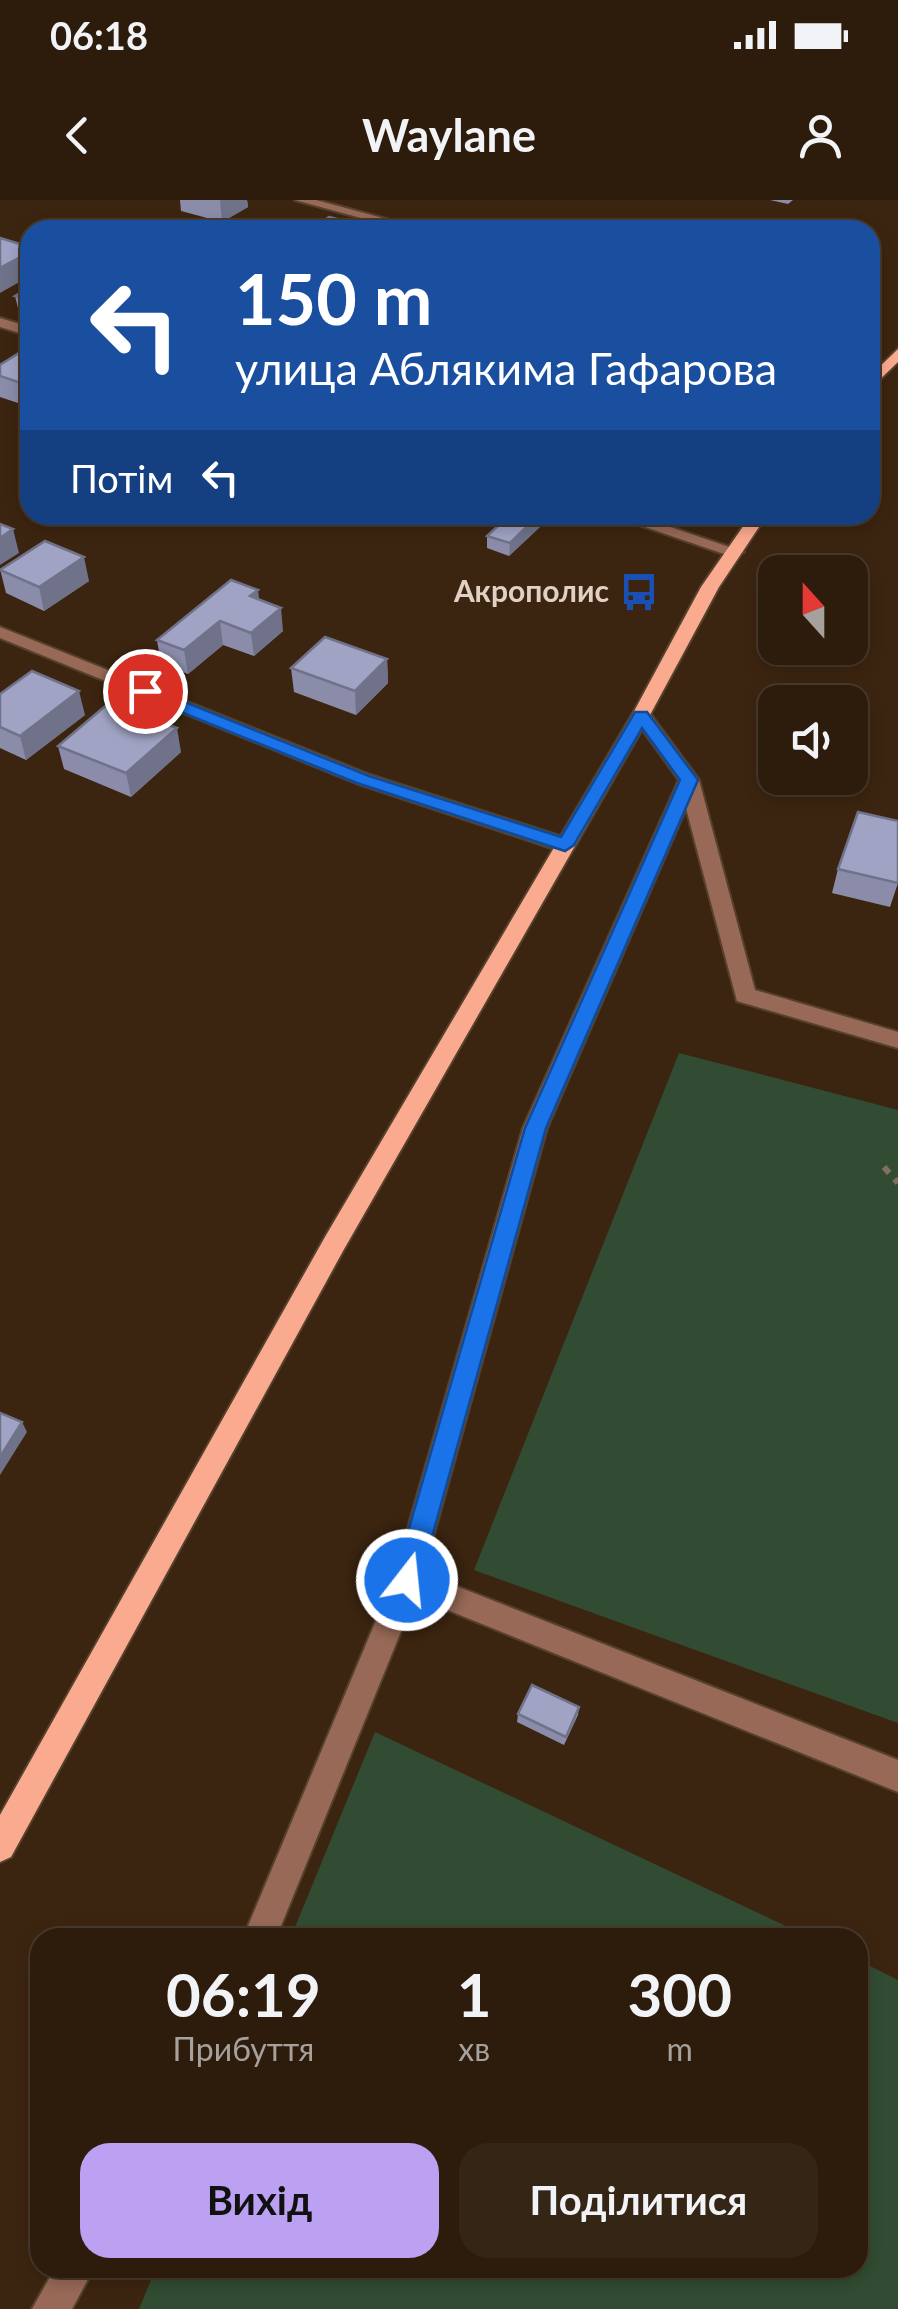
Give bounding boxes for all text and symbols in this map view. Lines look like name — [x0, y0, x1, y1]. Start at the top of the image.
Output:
text: 06:18 — [50, 12, 148, 58]
icon: back — [50, 108, 105, 163]
text: Waylane — [362, 108, 536, 162]
icon: person — [793, 108, 848, 163]
text: 150 m — [235, 256, 432, 340]
icon: left — [70, 260, 200, 390]
text: улица Аблякима Гафарова — [235, 341, 777, 395]
icon: left — [193, 450, 248, 505]
text: Потім — [70, 455, 173, 501]
north arrow — [758, 555, 868, 665]
map controls — [758, 555, 868, 795]
bus stop icon: Акрополис — [618, 571, 660, 613]
place label: Акрополис — [453, 572, 609, 608]
pin — [103, 649, 188, 734]
icon: arrive — [118, 664, 173, 719]
button: sound — [758, 685, 868, 795]
position arrow — [355, 1528, 459, 1632]
text: 06:19 — [166, 1958, 321, 2030]
text: 1 — [457, 1958, 492, 2030]
text: 300 — [628, 1958, 732, 2030]
text: Прибуття — [173, 2029, 314, 2068]
text: хв — [458, 2029, 490, 2068]
text: m — [667, 2029, 693, 2068]
button: Вихід — [80, 2143, 439, 2258]
button: Поділитися — [459, 2143, 818, 2258]

